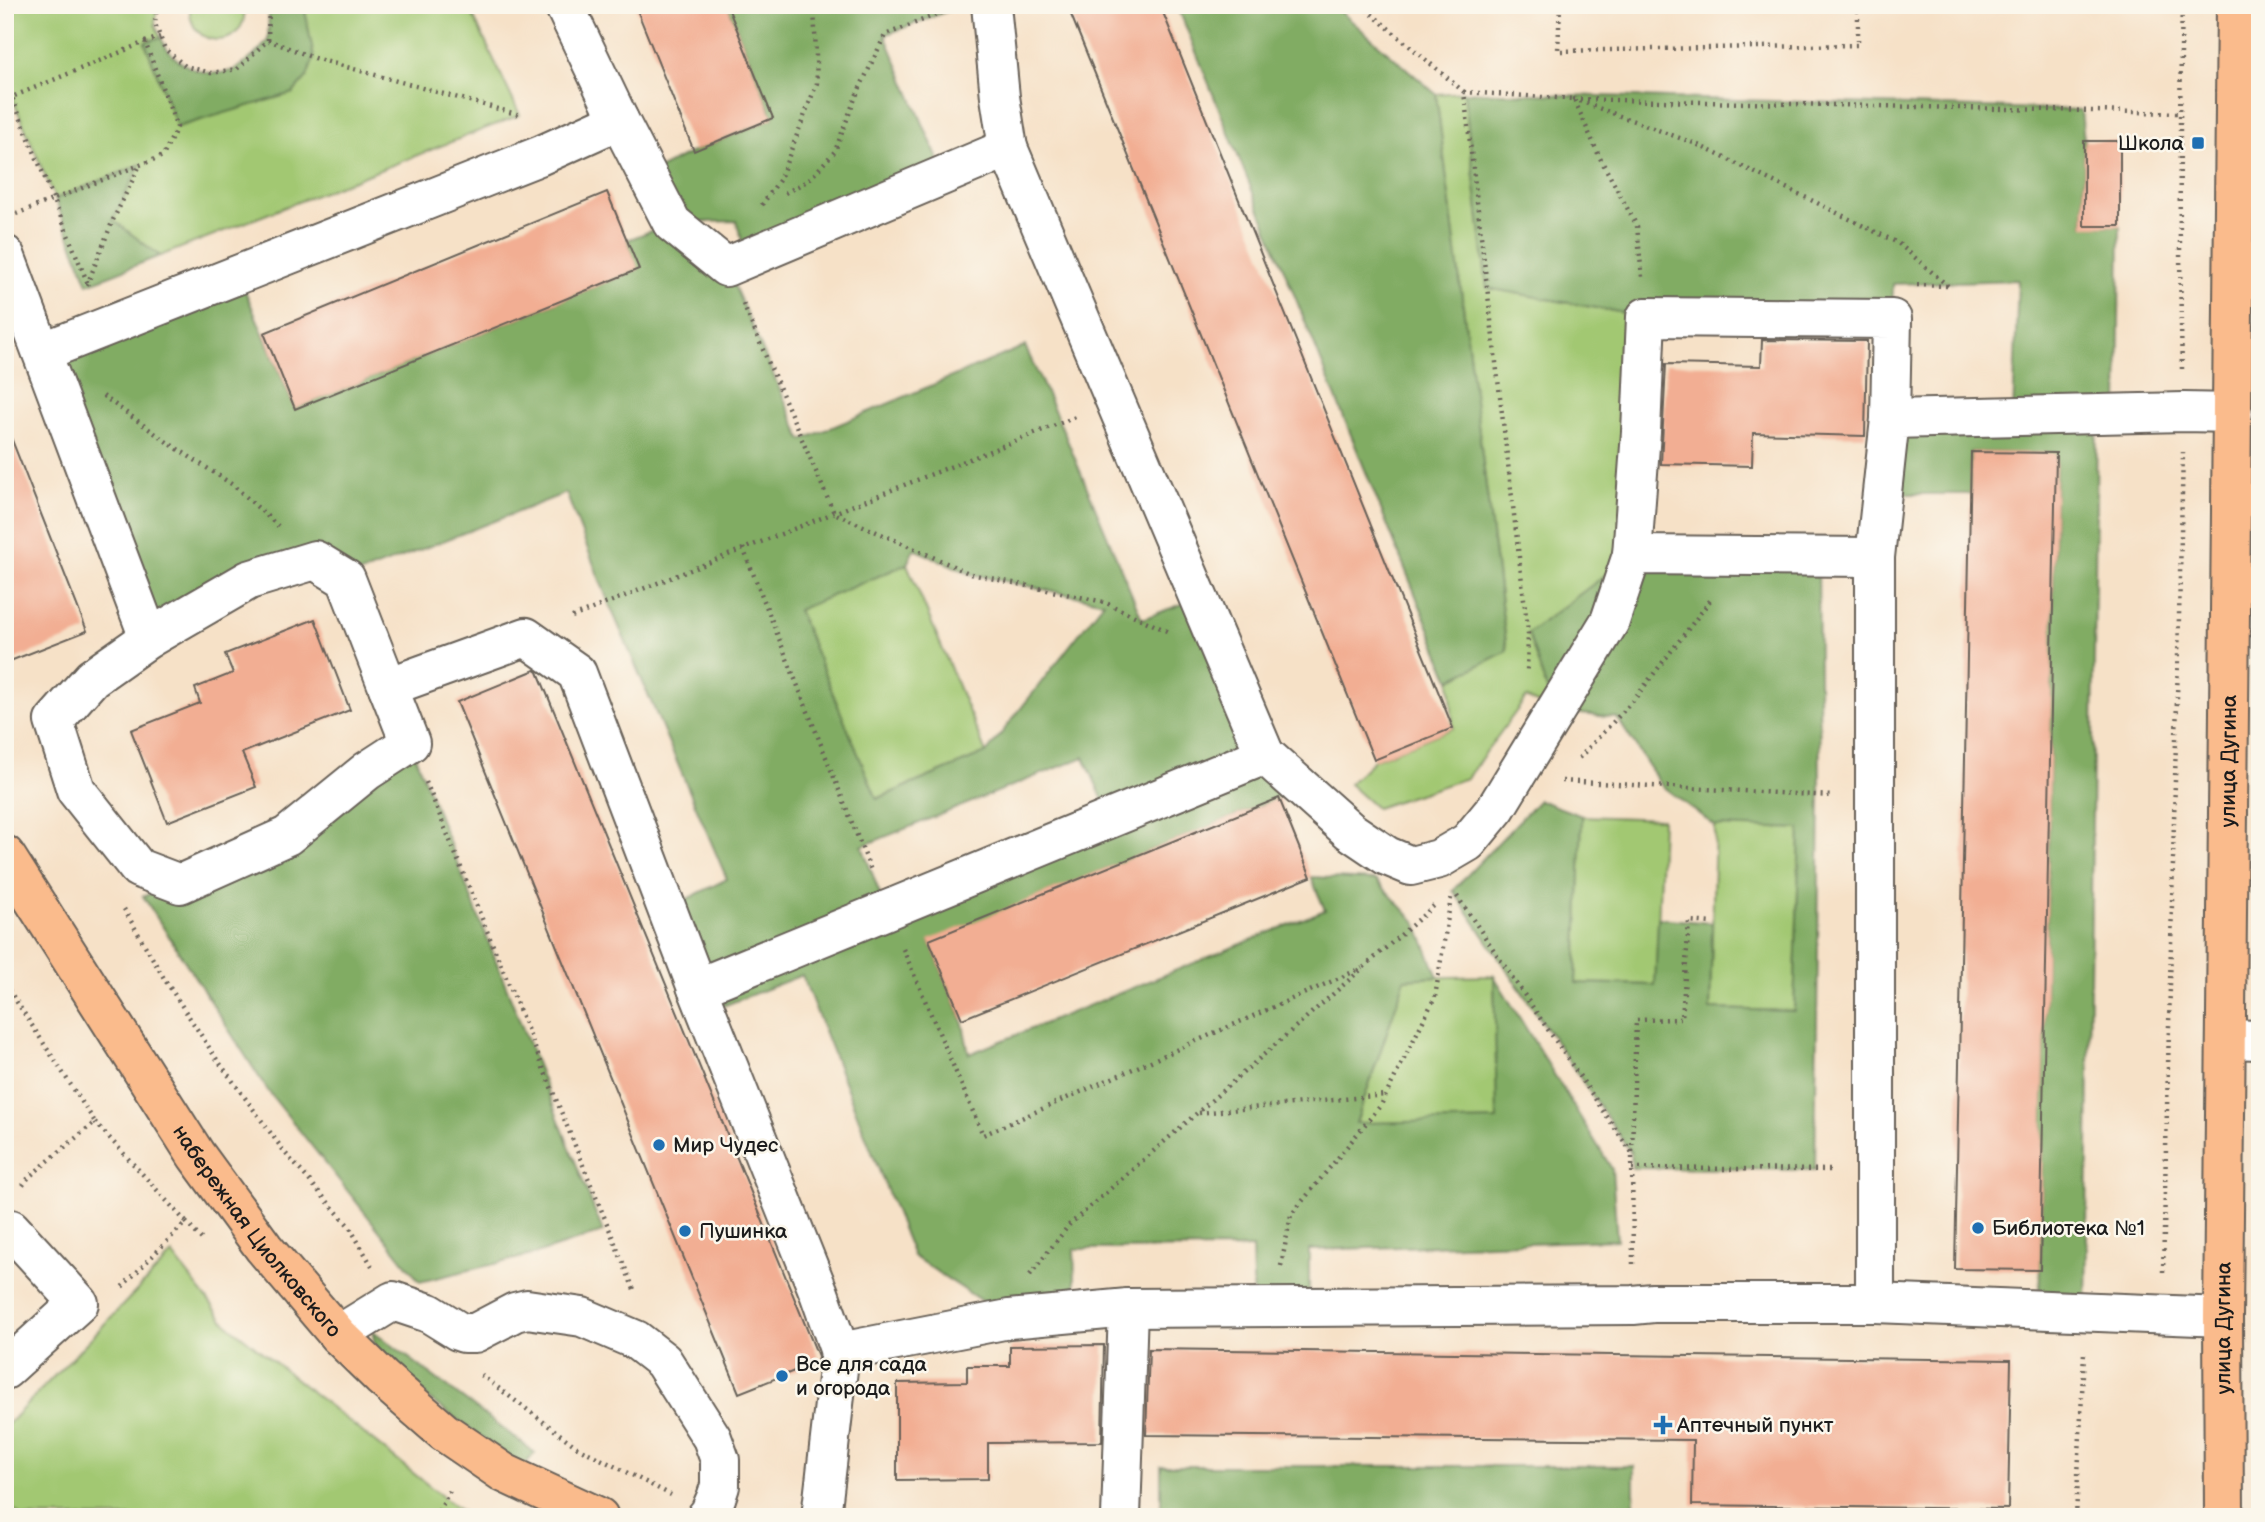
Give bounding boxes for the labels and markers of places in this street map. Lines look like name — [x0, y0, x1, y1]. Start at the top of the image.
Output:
place label: Школа — [2118, 131, 2185, 156]
marker: Школа — [2190, 135, 2206, 151]
place label: Мир Чудес — [673, 1133, 778, 1158]
marker: Мир Чудес — [651, 1137, 667, 1153]
place label: Библиотека №1 — [1992, 1216, 2145, 1241]
place label: Пушинка — [699, 1219, 788, 1244]
marker: Библиотека №1 — [1970, 1220, 1986, 1236]
marker: Пушинка — [677, 1223, 693, 1239]
place label: Все для сада и огорода — [796, 1352, 928, 1401]
marker: Все для сада и огорода — [774, 1368, 790, 1384]
place label: Аптечный пункт — [1676, 1413, 1834, 1438]
marker: Аптечный пункт — [1655, 1417, 1671, 1433]

